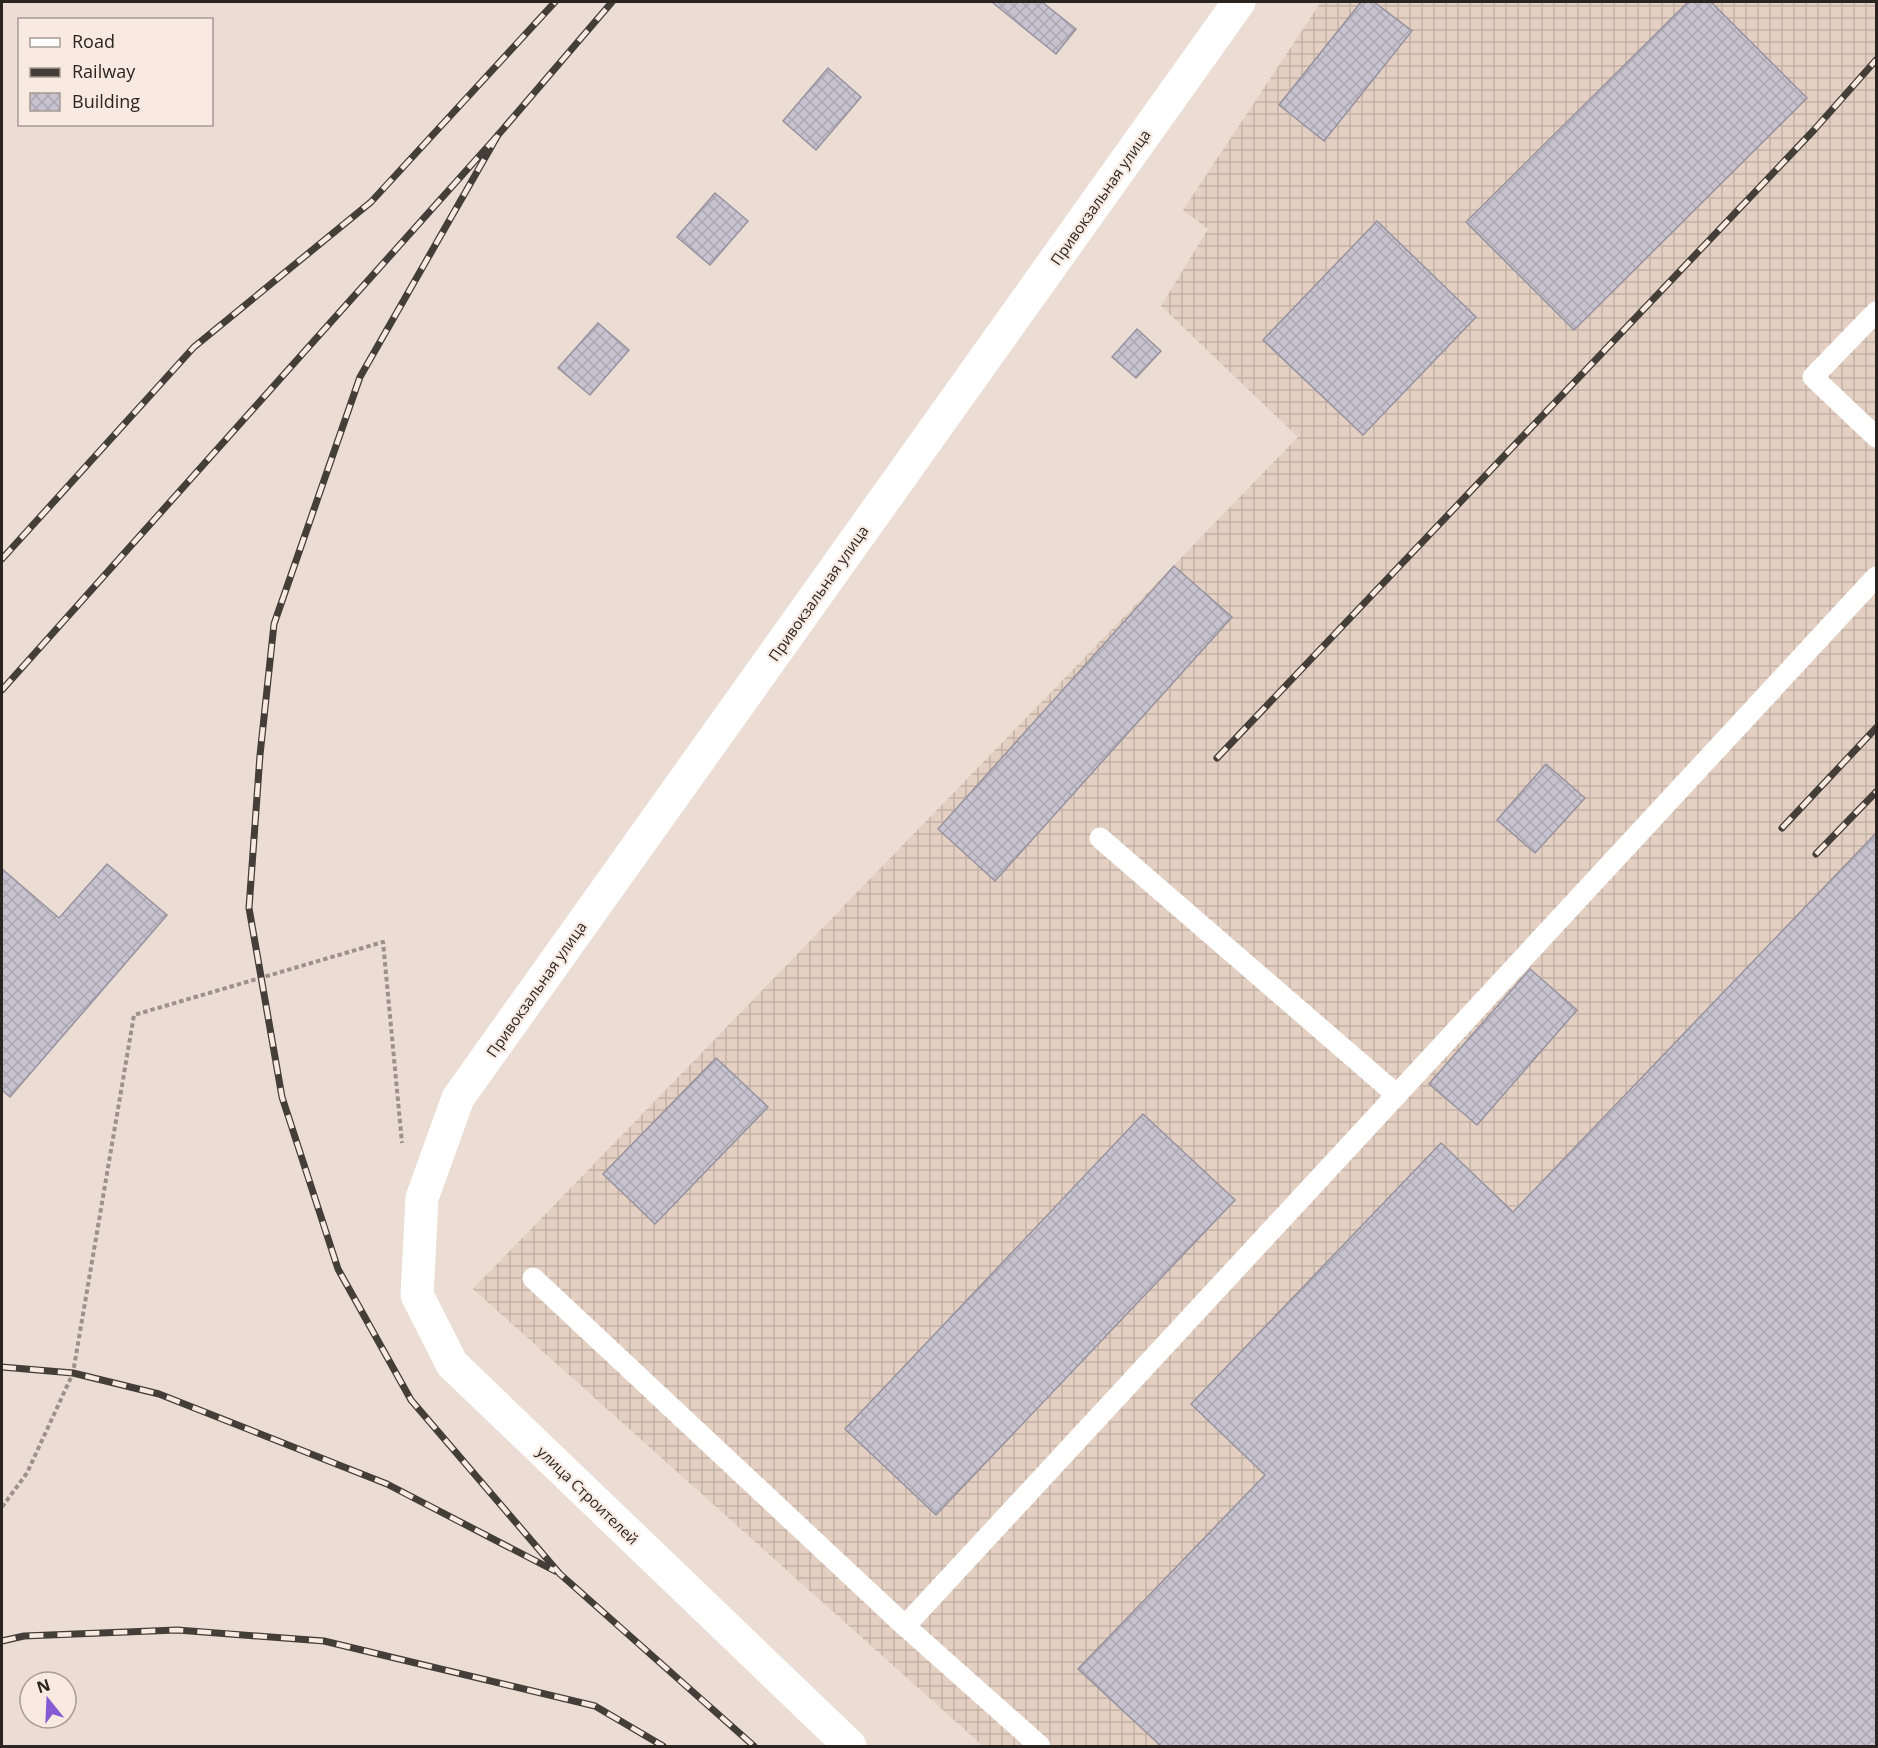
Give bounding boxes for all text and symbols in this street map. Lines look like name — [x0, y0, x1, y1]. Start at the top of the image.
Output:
legend — [18, 18, 213, 126]
text: Road — [72, 29, 115, 53]
text: Railway — [72, 59, 136, 83]
text: Building — [72, 89, 140, 113]
street label: Привокзальная улица — [1046, 125, 1154, 269]
street label: Привокзальная улица — [764, 521, 872, 665]
street label: Привокзальная улица — [482, 917, 590, 1061]
street label: улица Строителей — [533, 1441, 643, 1549]
north arrow — [18, 1670, 78, 1730]
text: N — [34, 1673, 53, 1698]

